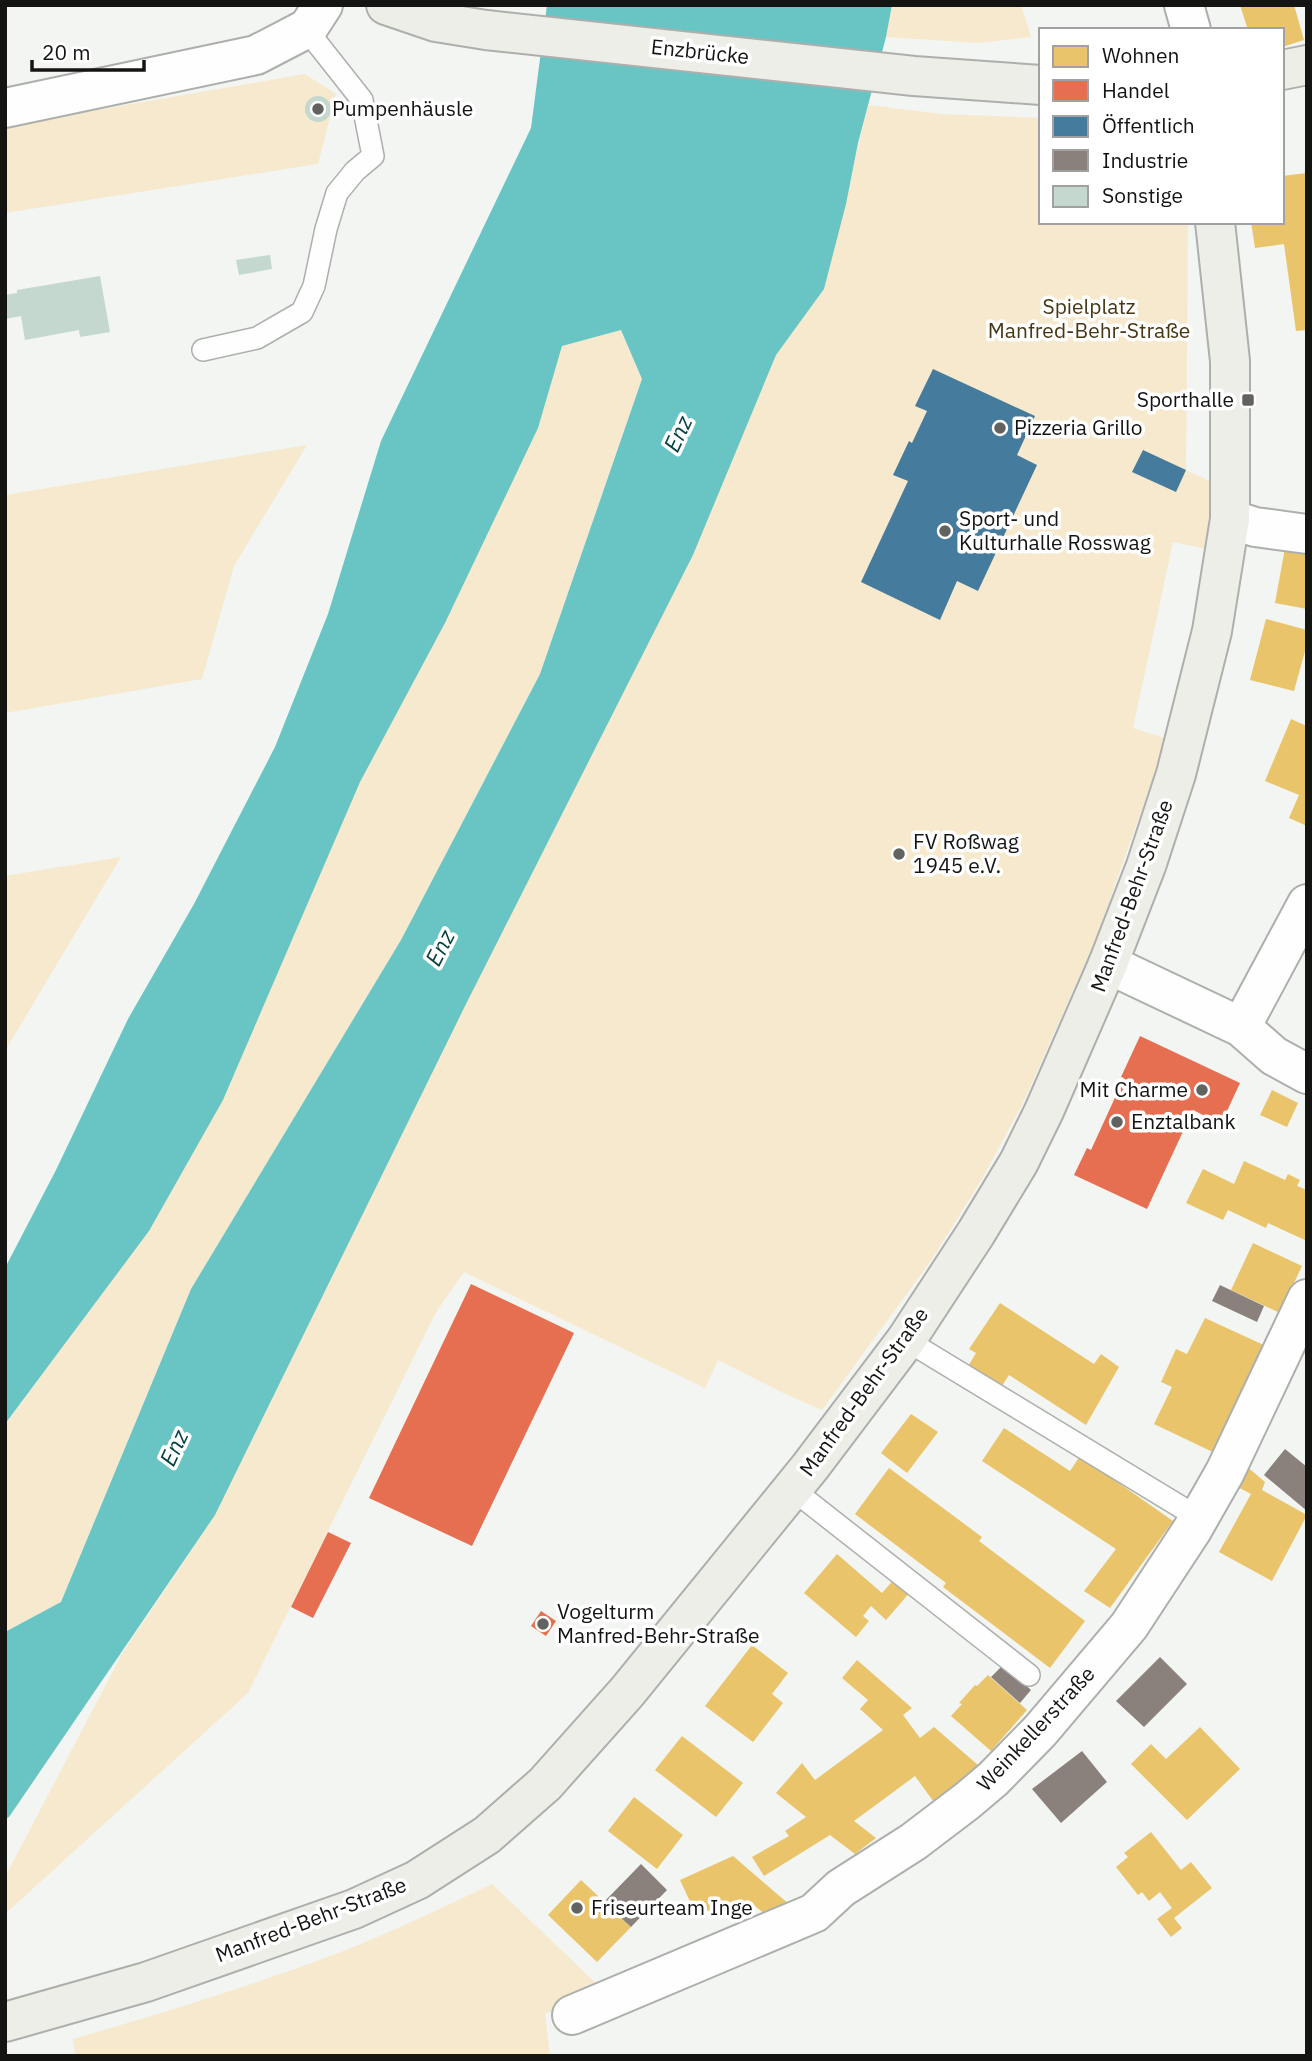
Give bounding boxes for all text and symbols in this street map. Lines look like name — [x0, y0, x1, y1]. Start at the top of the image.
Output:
scale bar — [32, 28, 144, 72]
legend — [1039, 28, 1284, 224]
street label: Enzbrücke — [650, 32, 751, 70]
text: 20 m — [42, 38, 91, 66]
text: Wohnen — [1102, 41, 1179, 69]
text: Handel — [1102, 76, 1170, 104]
place label: Pumpenhäusle — [332, 94, 473, 122]
marker: Pumpenhäusle — [310, 101, 326, 117]
text: Öffentlich — [1102, 111, 1195, 139]
text: Industrie — [1102, 146, 1188, 174]
text: Sonstige — [1102, 181, 1183, 209]
park label: Spielplatz Manfred-Behr-Straße — [988, 292, 1190, 344]
place label: Sporthalle — [1137, 385, 1234, 413]
marker: Sporthalle — [1240, 392, 1256, 408]
water label: Enz — [656, 410, 699, 456]
place label: Pizzeria Grillo — [1014, 413, 1143, 441]
marker: Pizzeria Grillo — [992, 420, 1008, 436]
place label: Sport- und Kulturhalle Rosswag — [959, 504, 1151, 556]
marker: Sport- und Kulturhalle Rosswag — [937, 523, 953, 539]
street label: Manfred-Behr-Straße — [1083, 796, 1179, 996]
place label: FV Roßwag 1945 e.V. — [913, 827, 1019, 879]
marker: FV Roßwag 1945 e.V. — [891, 846, 907, 862]
water label: Enz — [417, 924, 461, 971]
place label: Mit Charme — [1080, 1075, 1188, 1103]
marker: Mit Charme — [1194, 1082, 1210, 1098]
place label: Enztalbank — [1131, 1107, 1236, 1135]
marker: Enztalbank — [1109, 1114, 1125, 1130]
street label: Manfred-Behr-Straße — [792, 1301, 934, 1482]
water label: Enz — [152, 1424, 195, 1470]
place label: Vogelturm Manfred-Behr-Straße — [557, 1597, 759, 1649]
marker: Vogelturm Manfred-Behr-Straße — [535, 1616, 551, 1632]
street label: Weinkellerstraße — [970, 1660, 1100, 1797]
street label: Manfred-Behr-Straße — [211, 1870, 410, 1968]
place label: Friseurteam Inge — [591, 1893, 753, 1921]
marker: Friseurteam Inge — [569, 1900, 585, 1916]

